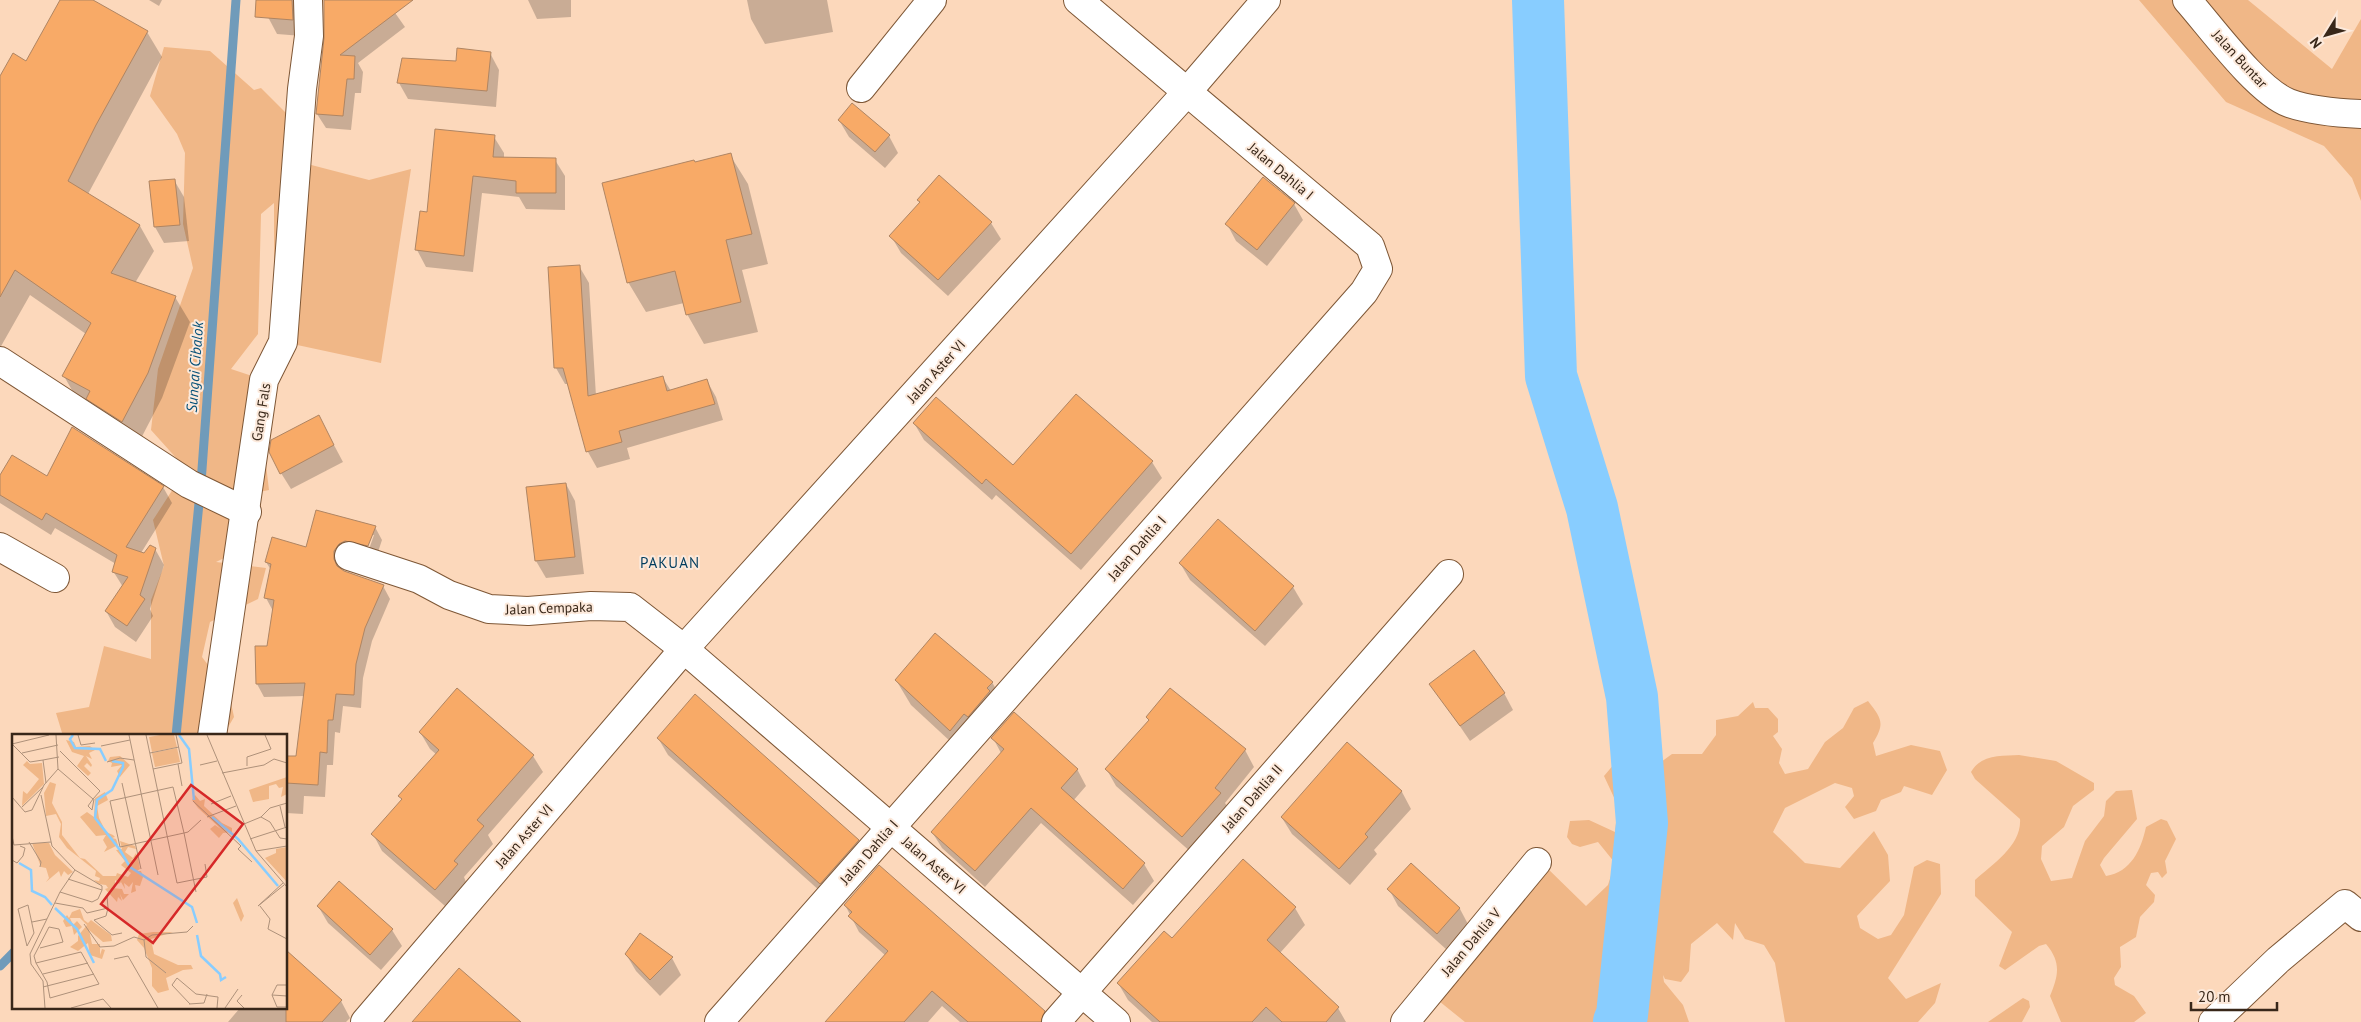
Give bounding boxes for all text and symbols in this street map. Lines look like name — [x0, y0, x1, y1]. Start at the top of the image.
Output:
north arrow — [2301, 10, 2351, 60]
street label: Jalan Buntar — [2208, 25, 2272, 92]
text: N — [2306, 34, 2326, 52]
street label: Jalan Dahlia I — [1244, 138, 1317, 204]
water label: Sungai Cibalok — [182, 320, 207, 413]
street label: Jalan Aster VI — [902, 336, 969, 407]
street label: Gang Fals — [248, 382, 274, 442]
street label: Jalan Dahlia I — [1103, 512, 1170, 585]
district label: PAKUAN — [640, 553, 700, 572]
street label: Jalan Cempaka — [504, 597, 593, 619]
inset map — [12, 734, 288, 1010]
street label: Jalan Dahlia II — [1217, 760, 1286, 836]
street label: Jalan Aster VI — [491, 800, 557, 872]
street label: Jalan Dahlia I — [835, 816, 902, 889]
street label: Jalan Aster VI — [898, 832, 970, 898]
street label: Jalan Dahlia V — [1437, 904, 1505, 980]
scale bar — [2191, 980, 2277, 1012]
text: 20 m — [2198, 987, 2231, 1006]

